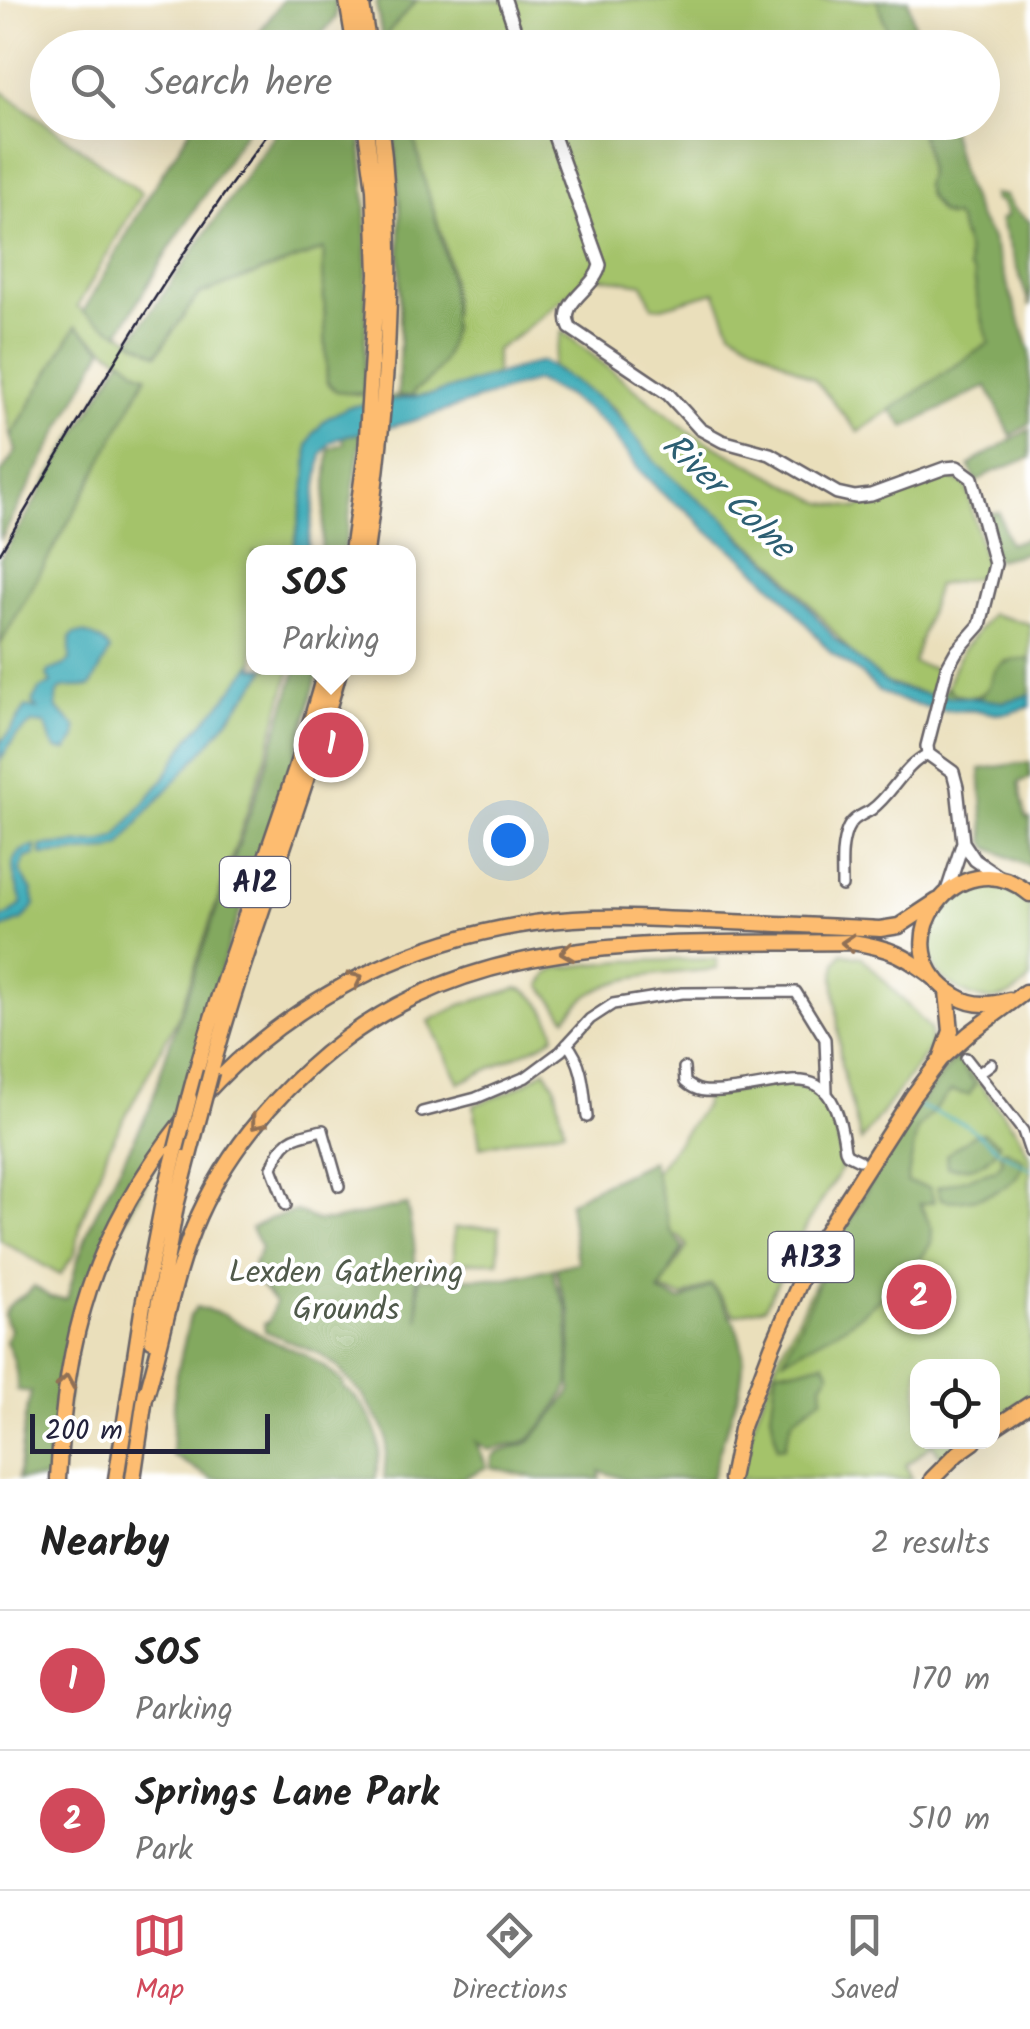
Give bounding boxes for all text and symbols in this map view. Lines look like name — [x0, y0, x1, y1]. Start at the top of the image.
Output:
search box — [30, 30, 1000, 140]
text: Search here — [145, 55, 332, 115]
icon: search — [65, 58, 120, 113]
water label: River Colne — [648, 421, 809, 576]
popup — [246, 545, 416, 675]
text: SOS — [282, 555, 348, 615]
text: Parking — [282, 615, 380, 666]
pin: 1 — [298, 708, 364, 782]
your location — [483, 815, 534, 866]
road number: A12 — [220, 857, 290, 907]
one-way arrow — [839, 933, 855, 954]
one-way arrow — [559, 941, 575, 962]
one-way arrow — [346, 972, 364, 991]
one-way arrow — [251, 1112, 269, 1130]
road number: A133 — [768, 1232, 854, 1282]
park label: Lexden Gathering Grounds — [229, 1248, 463, 1336]
pin: 2 — [886, 1260, 952, 1334]
map controls — [910, 1359, 1000, 1449]
button: locate — [910, 1359, 1000, 1449]
one-way arrow — [55, 1374, 76, 1390]
scale bar — [30, 1409, 270, 1454]
text: 200 m — [45, 1409, 123, 1454]
text: Nearby — [40, 1511, 169, 1578]
text: 2 results — [871, 1519, 990, 1570]
text: SOS — [135, 1625, 200, 1685]
text: 1 — [68, 1655, 77, 1706]
text: 170 m — [911, 1655, 990, 1706]
text: Parking — [135, 1685, 233, 1736]
text: Springs Lane Park — [135, 1765, 439, 1825]
text: 2 — [63, 1795, 82, 1846]
text: 510 m — [908, 1795, 990, 1846]
text: Park — [135, 1825, 193, 1876]
tab: Map — [132, 1908, 187, 2013]
tab: Directions — [451, 1908, 567, 2013]
tab: Saved — [832, 1908, 898, 2013]

